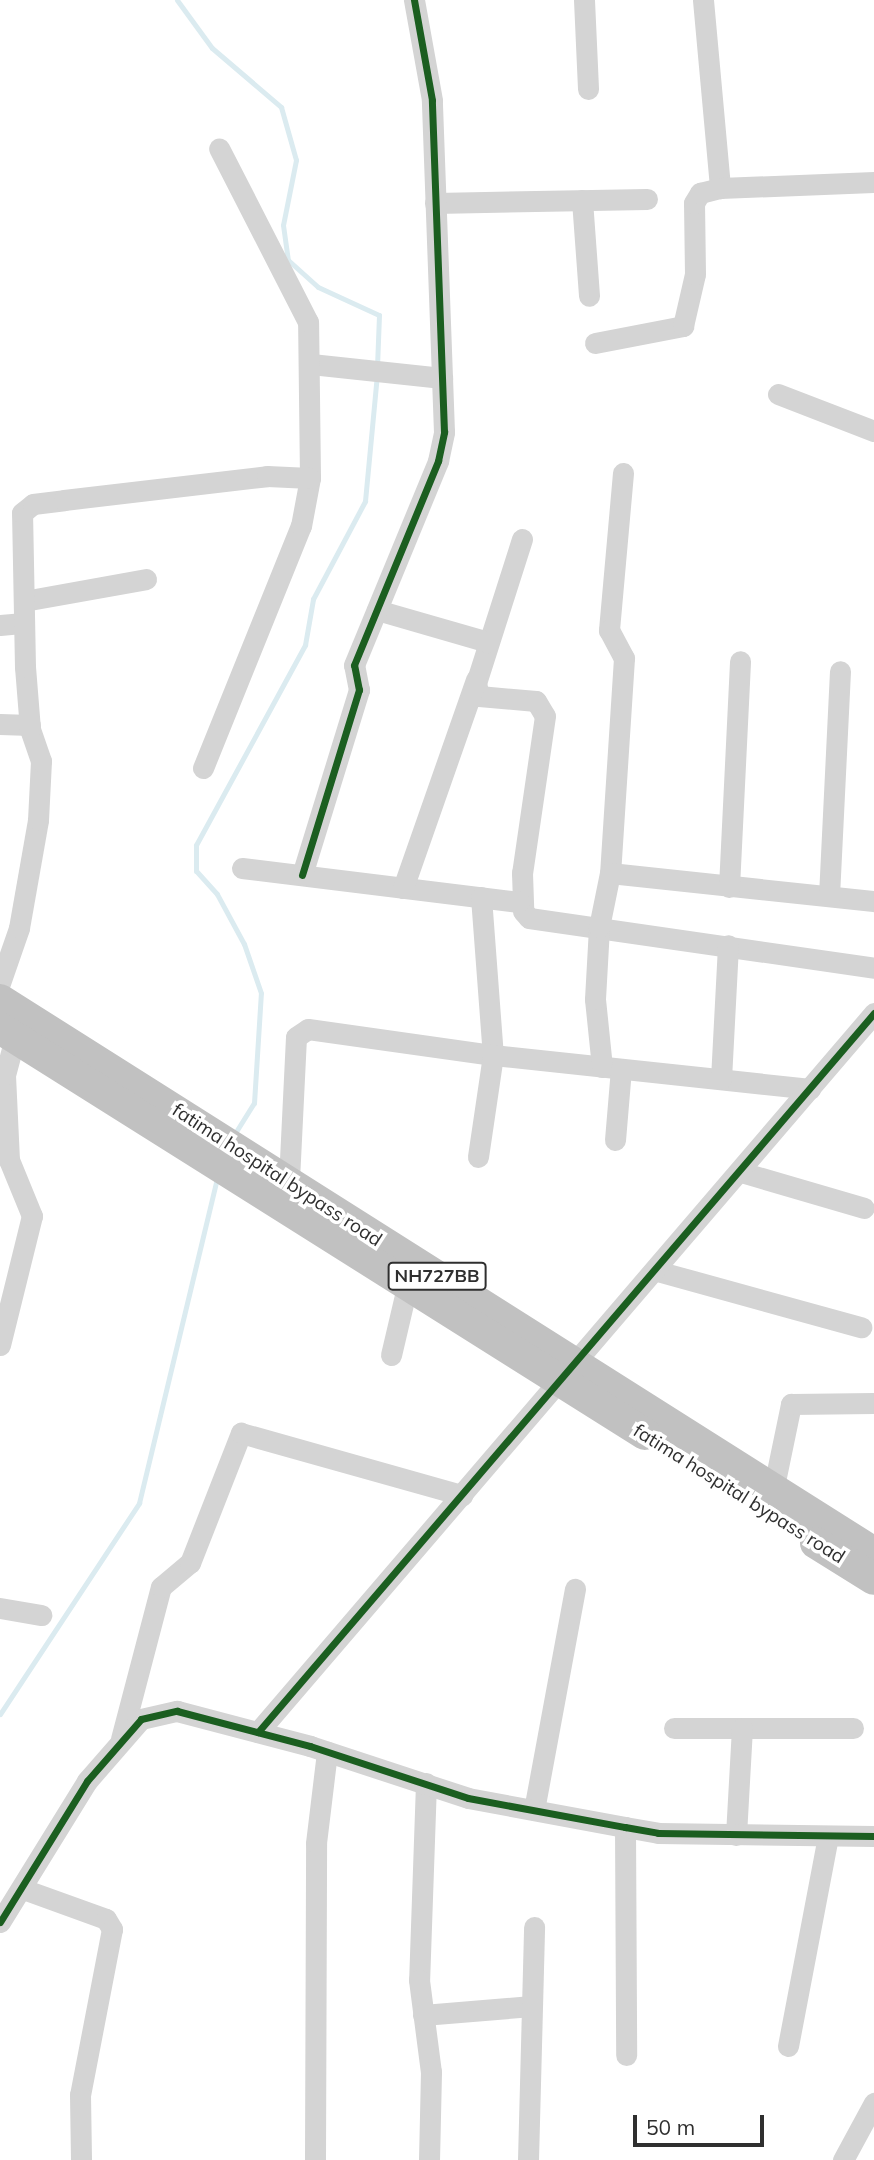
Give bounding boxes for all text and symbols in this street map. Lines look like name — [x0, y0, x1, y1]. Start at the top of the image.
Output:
street label: fatima hospital bypass road — [168, 1099, 386, 1251]
road number: NH727BB — [386, 1261, 488, 1290]
street label: fatima hospital bypass road — [629, 1419, 849, 1569]
scale bar — [636, 2100, 767, 2144]
text: 50 m — [646, 2114, 695, 2140]

